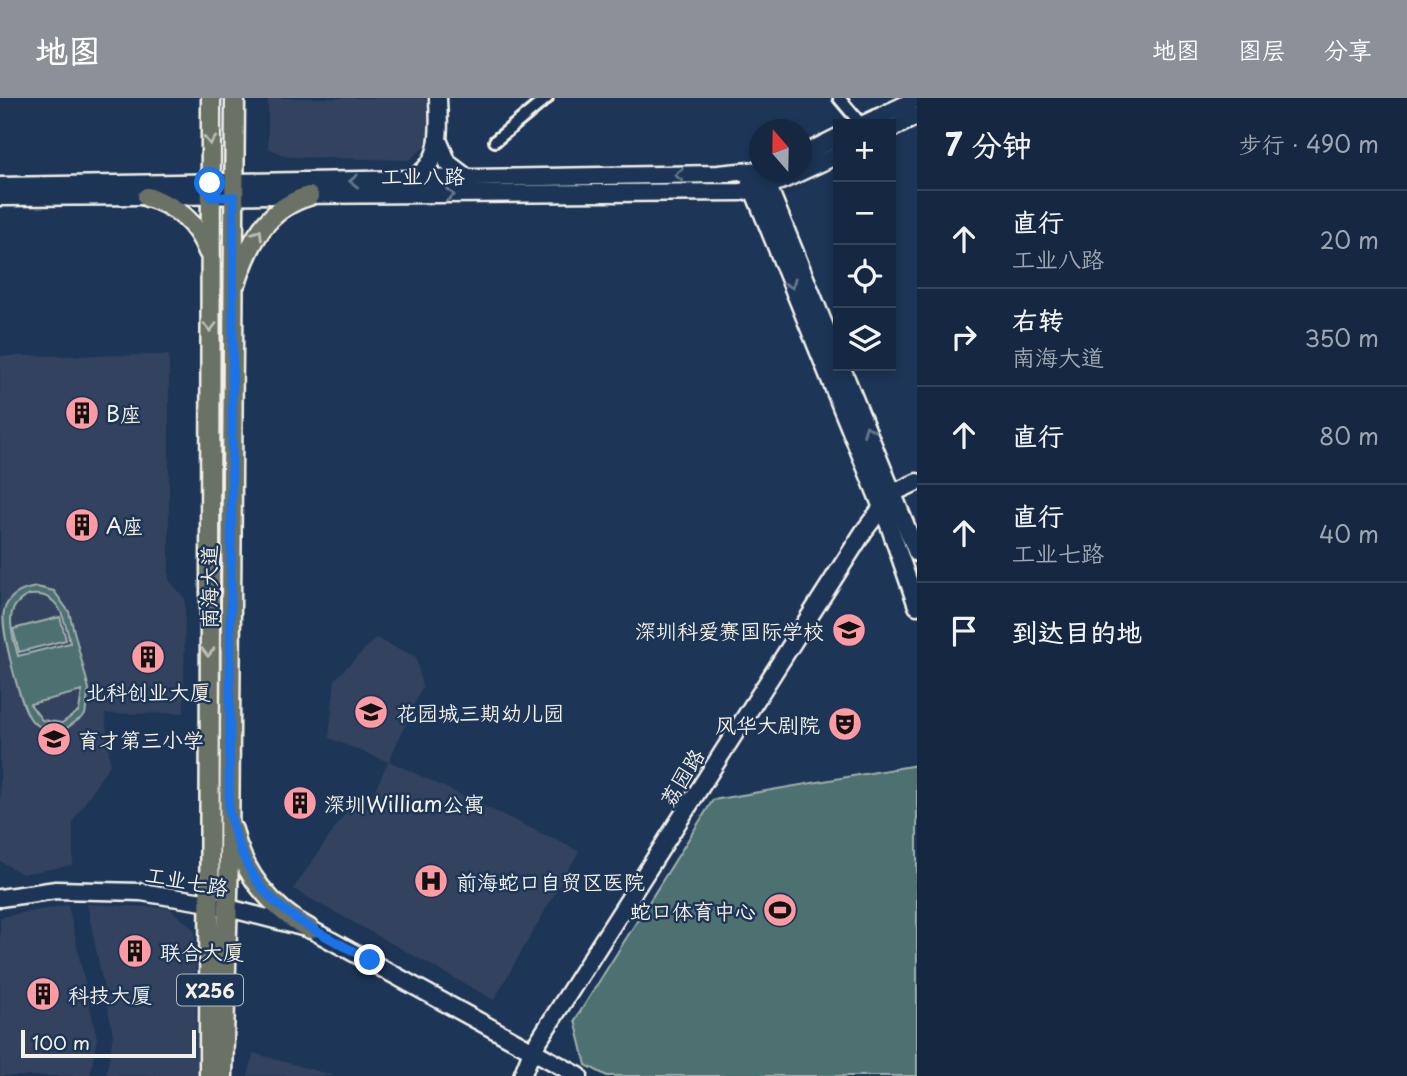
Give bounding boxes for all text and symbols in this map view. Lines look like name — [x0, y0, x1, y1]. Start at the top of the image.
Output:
text: 地图 — [35, 24, 101, 74]
text: 地图 — [1152, 31, 1200, 67]
text: 图层 — [1238, 31, 1286, 67]
text: 分享 — [1324, 31, 1372, 67]
north arrow — [749, 119, 812, 182]
map controls — [833, 119, 896, 371]
button: + — [833, 119, 896, 182]
text: 7 分钟 — [945, 121, 1032, 166]
text: 步行 · 490 m — [1239, 126, 1379, 161]
one-way arrow — [202, 136, 218, 146]
street label: 工业八路 — [381, 159, 465, 191]
route start — [194, 167, 225, 198]
one-way arrow — [673, 167, 684, 183]
one-way arrow — [348, 173, 358, 189]
button: − — [833, 182, 896, 245]
one-way arrow — [445, 188, 456, 203]
text: 直行 — [1012, 202, 1064, 241]
icon: ahead — [945, 220, 983, 258]
text: 20 m — [1320, 222, 1379, 257]
one-way arrow — [250, 229, 263, 242]
text: 工业八路 — [1012, 241, 1104, 276]
button: locate — [833, 245, 896, 308]
one-way arrow — [783, 277, 797, 289]
text: 右转 — [1012, 300, 1064, 339]
button: layers — [833, 308, 896, 371]
icon: right — [945, 318, 983, 356]
text: 350 m — [1304, 320, 1379, 355]
one-way arrow — [202, 322, 218, 333]
text: 南海大道 — [1012, 339, 1104, 374]
building icon: B座 — [63, 394, 101, 432]
place label: B座 — [106, 397, 141, 429]
icon: ahead — [945, 416, 983, 454]
text: 直行 — [1012, 416, 1064, 455]
text: 80 m — [1319, 418, 1379, 453]
one-way arrow — [862, 425, 876, 437]
text: 直行 — [1012, 496, 1064, 535]
building icon: A座 — [63, 506, 101, 544]
place label: A座 — [106, 509, 143, 541]
icon: ahead — [945, 514, 983, 552]
text: 40 m — [1319, 516, 1379, 551]
text: 工业七路 — [1012, 535, 1104, 570]
street label: 南海大道 — [192, 545, 224, 629]
school or university icon: 深圳科爱赛国际学校 — [830, 611, 868, 649]
icon: arrive — [945, 612, 983, 650]
text: 到达目的地 — [1012, 612, 1142, 651]
place label: 深圳科爱赛国际学校 — [635, 614, 824, 646]
building icon: 北科创业大厦 — [129, 638, 167, 676]
one-way arrow — [201, 647, 216, 658]
place label: 北科创业大厦 — [85, 675, 211, 707]
school or university icon: 花园城三期幼儿园 — [352, 693, 390, 731]
place label: 花园城三期幼儿园 — [396, 696, 564, 728]
theatre icon: 风华大剧院 — [826, 705, 864, 743]
place label: 风华大剧院 — [715, 708, 820, 740]
school or university icon: 育才第三小学 — [35, 720, 73, 758]
place label: 育才第三小学 — [78, 723, 204, 755]
street label: 荔园路 — [651, 742, 711, 812]
building icon: 深圳William公寓 — [281, 784, 319, 822]
place label: 深圳William公寓 — [324, 787, 485, 819]
street label: 工业七路 — [143, 857, 231, 903]
hospital icon: 前海蛇口自贸区医院 — [412, 862, 450, 900]
place label: 前海蛇口自贸区医院 — [456, 865, 645, 897]
sports icon: 蛇口体育中心 — [761, 891, 799, 929]
place label: 蛇口体育中心 — [630, 894, 756, 926]
building icon: 联合大厦 — [116, 932, 154, 970]
place label: 联合大厦 — [160, 935, 244, 967]
route end — [354, 944, 385, 975]
road number: X256 — [177, 974, 243, 1006]
building icon: 科技大厦 — [24, 975, 62, 1013]
place label: 科技大厦 — [68, 978, 152, 1010]
scale bar — [21, 1027, 196, 1059]
text: 100 m — [32, 1028, 90, 1056]

